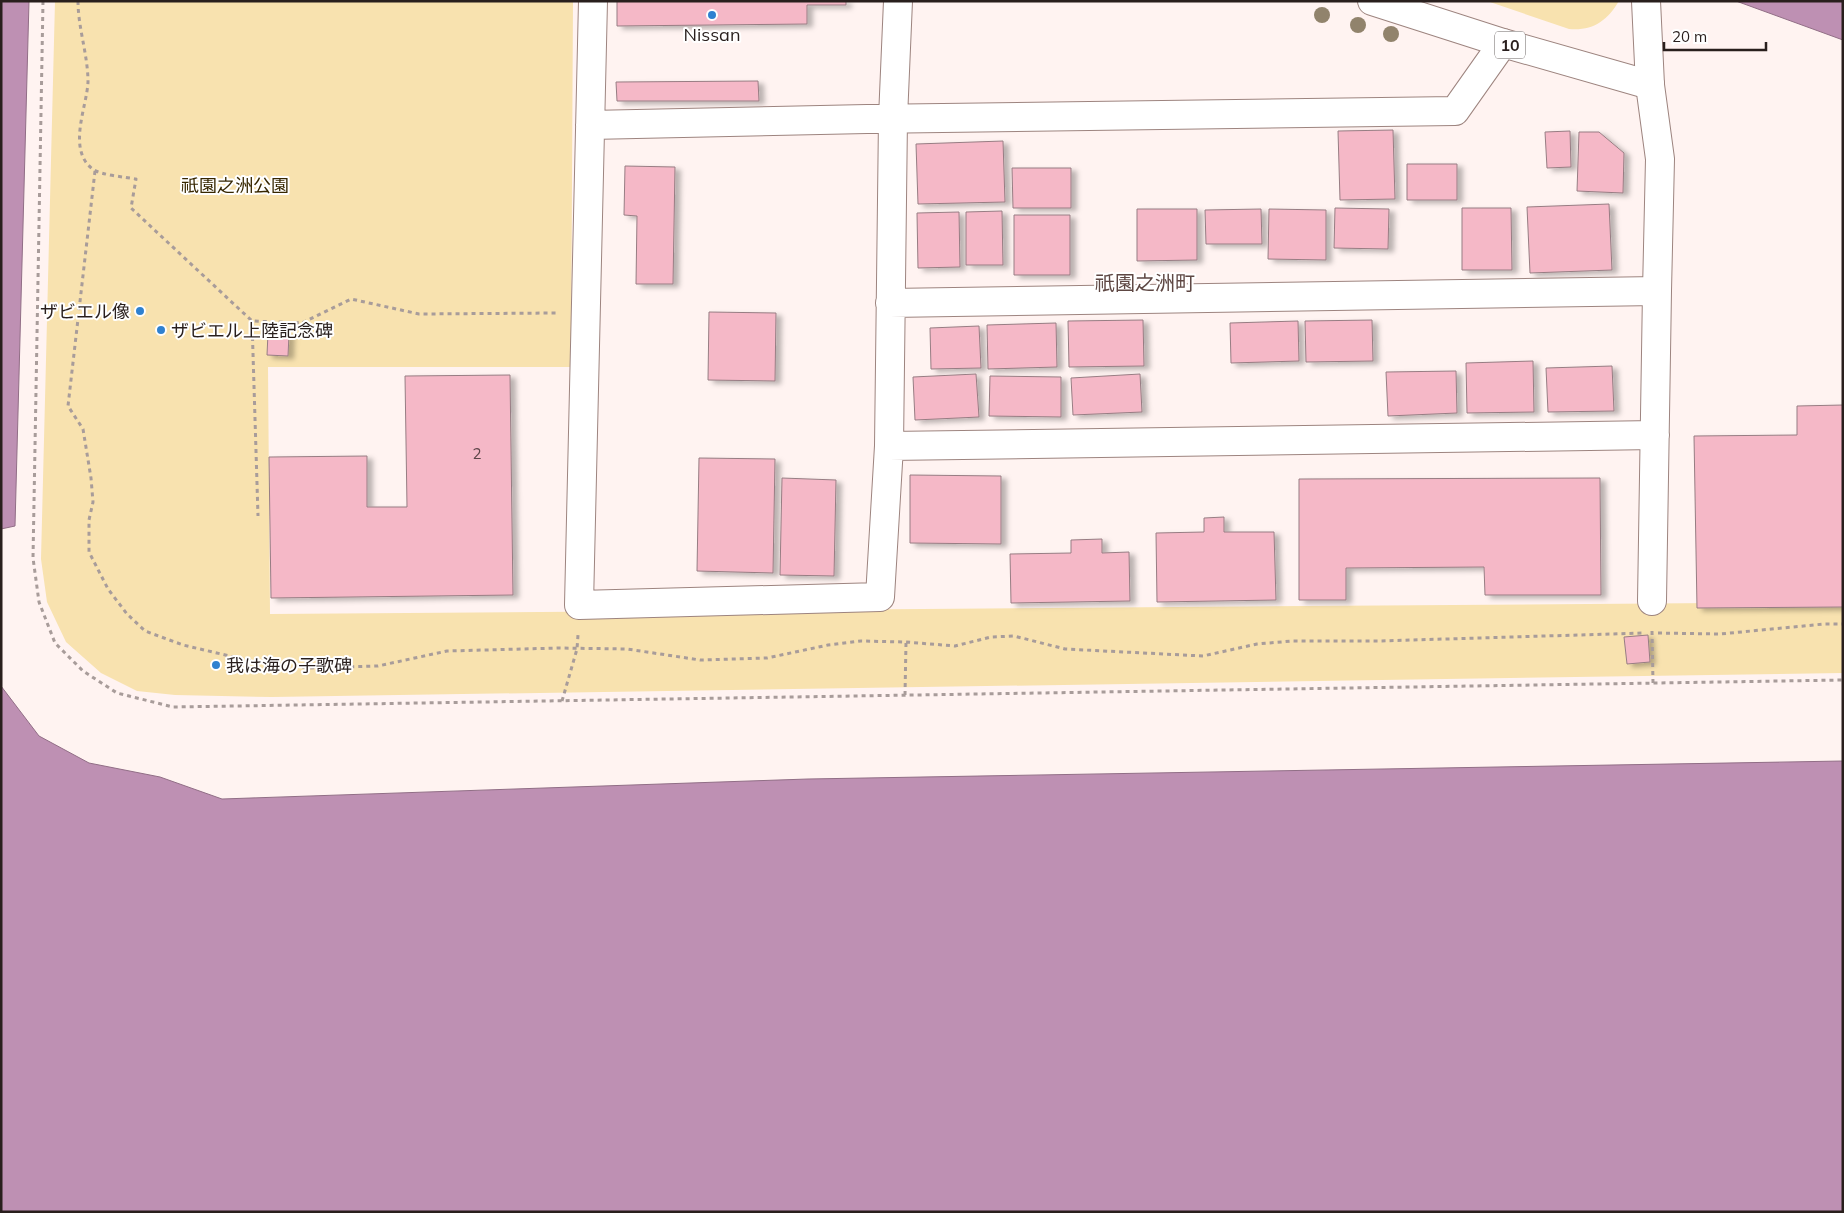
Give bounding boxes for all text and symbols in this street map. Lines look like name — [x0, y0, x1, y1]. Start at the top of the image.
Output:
marker: Nissan — [706, 9, 718, 21]
scale bar — [1664, 20, 1766, 52]
place label: Nissan — [684, 23, 740, 46]
text: 20 m — [1672, 27, 1707, 46]
road number: 10 — [1495, 32, 1525, 58]
park label: 祇園之洲公園 — [181, 174, 289, 197]
district label: 祇園之洲町 — [1095, 270, 1195, 295]
place label: ザビエル像 — [40, 300, 130, 323]
marker: ザビエル像 — [134, 305, 146, 317]
place label: ザビエル上陸記念碑 — [171, 319, 333, 342]
marker: ザビエル上陸記念碑 — [155, 324, 167, 336]
house number: 2 — [472, 444, 482, 463]
place label: 我は海の子歌碑 — [226, 654, 352, 677]
marker: 我は海の子歌碑 — [210, 659, 222, 671]

